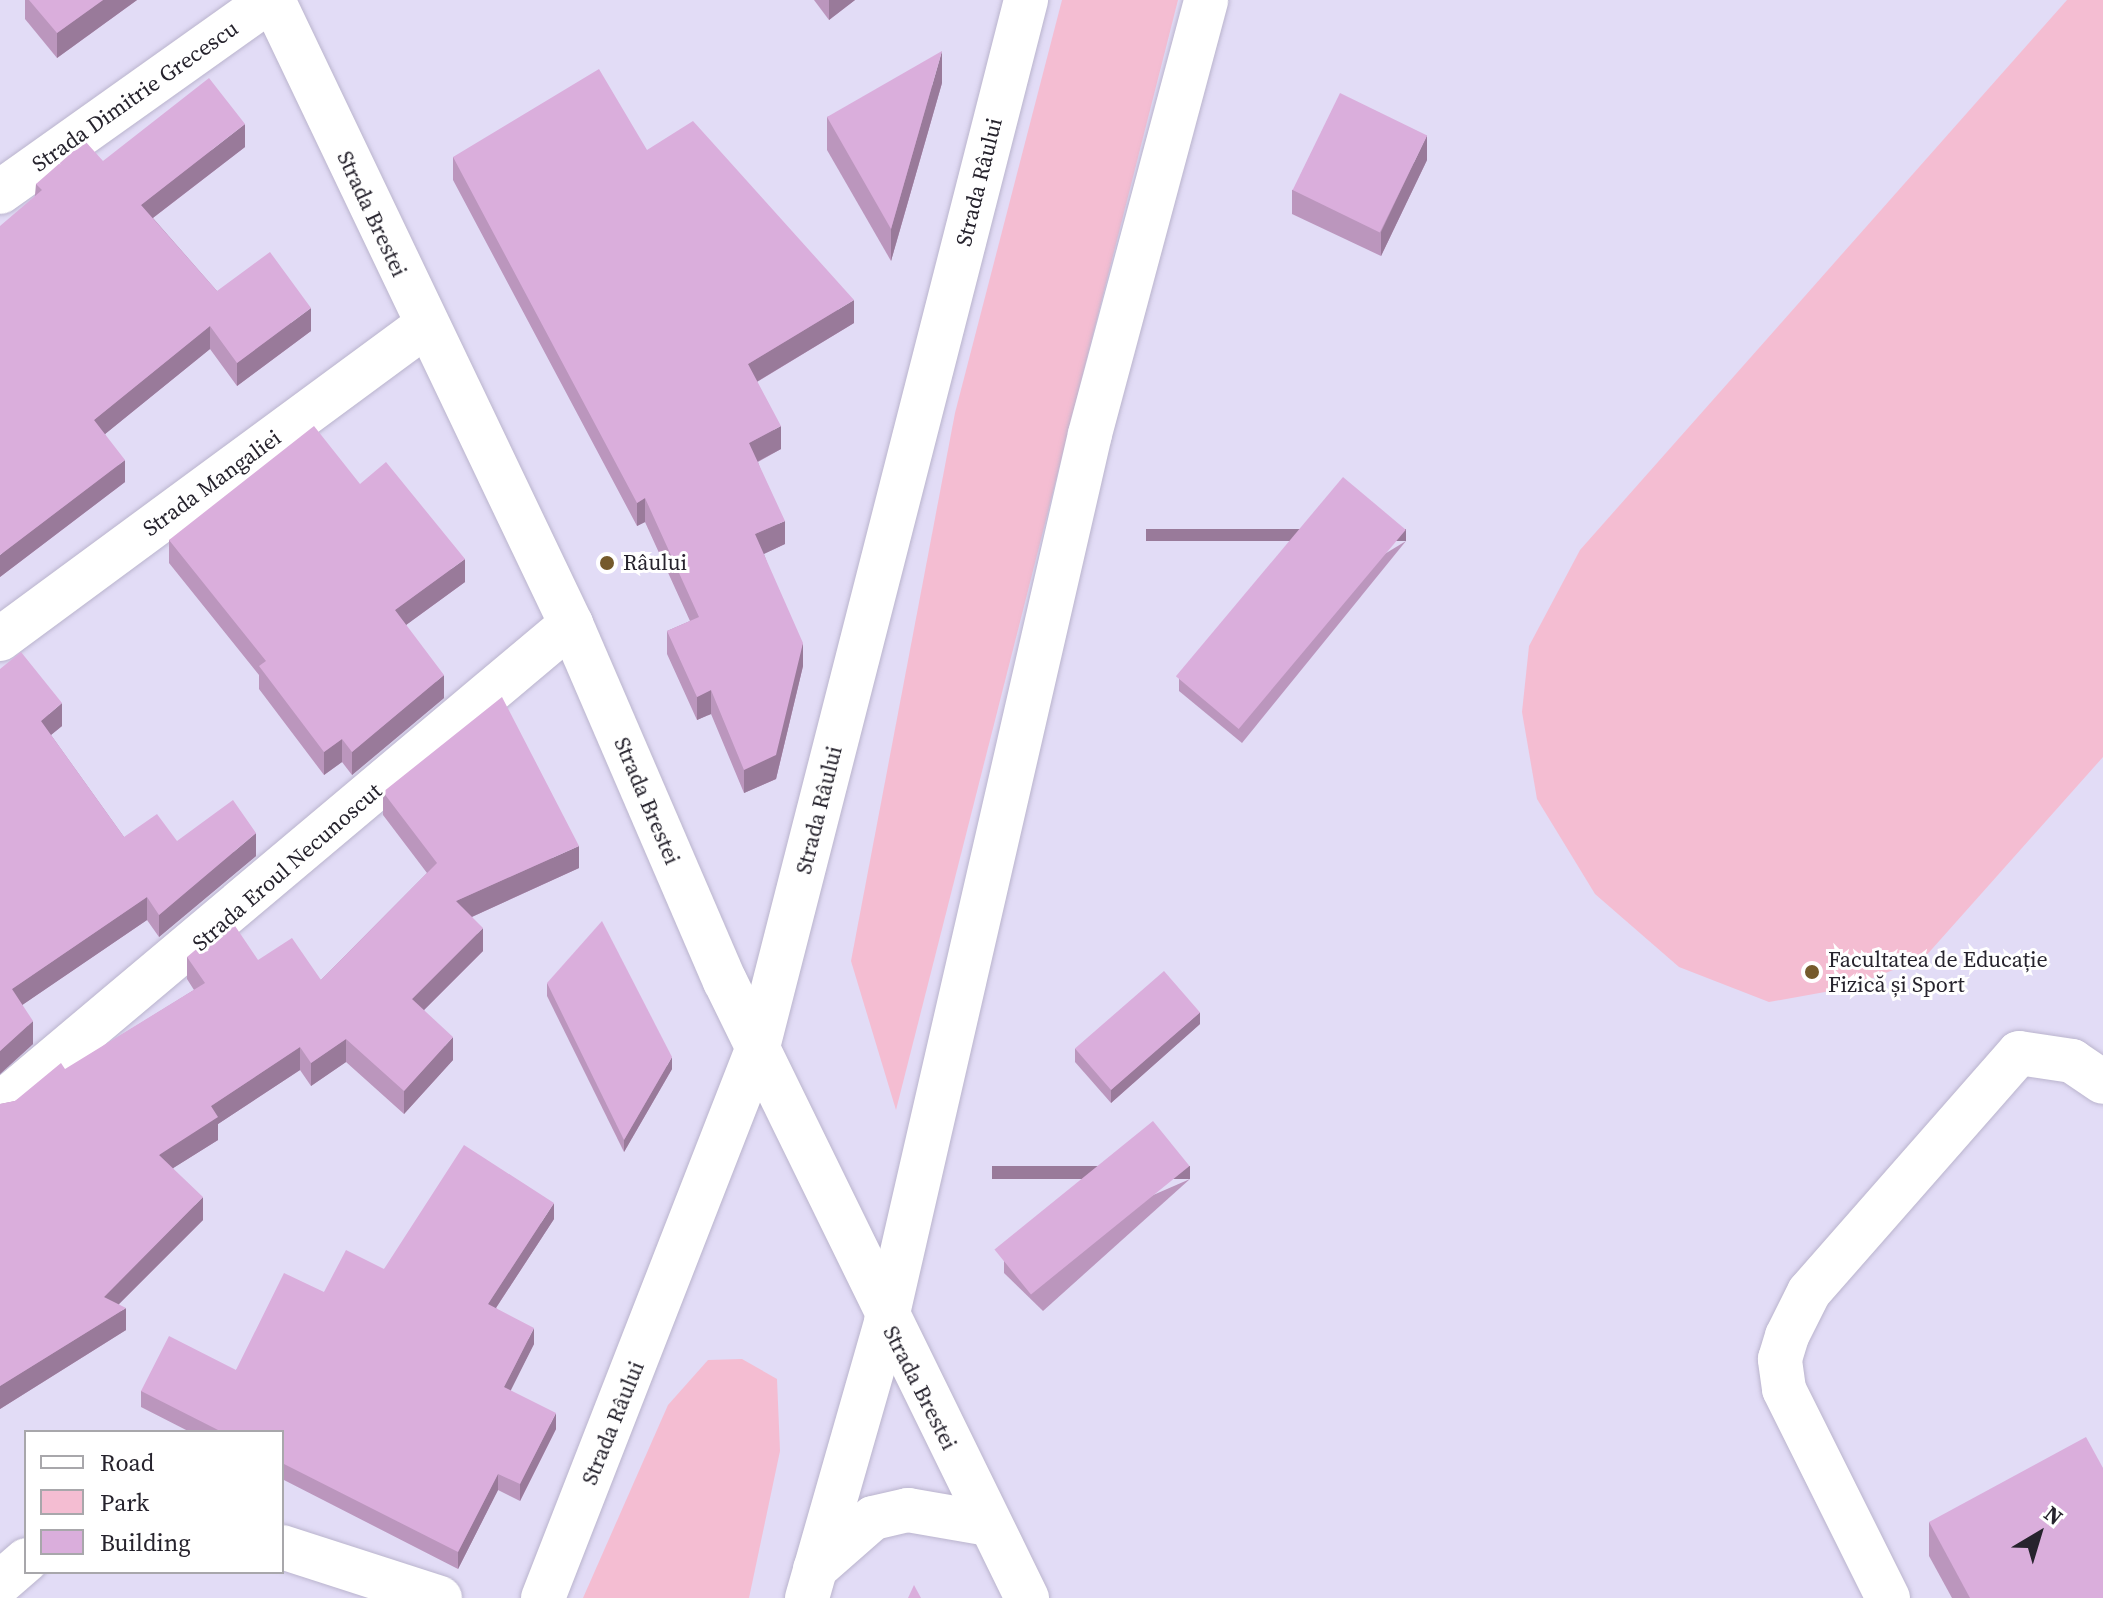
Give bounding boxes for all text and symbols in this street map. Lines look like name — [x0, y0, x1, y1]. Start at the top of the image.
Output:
street label: Strada Dimitrie Grecescu — [27, 15, 243, 177]
street label: Strada Râului — [950, 115, 1008, 249]
street label: Strada Brestei — [331, 147, 413, 281]
street label: Strada Mangaliei — [138, 424, 286, 542]
place label: Râului — [623, 550, 687, 576]
marker: Râului — [598, 554, 616, 572]
street label: Strada Brestei — [608, 733, 686, 869]
street label: Strada Râului — [790, 743, 848, 877]
street label: Strada Eroul Necunoscut — [187, 778, 387, 956]
place label: Facultatea de Educație Fizică și Sport — [1828, 946, 2048, 998]
marker: Facultatea de Educație Fizică și Sport — [1803, 963, 1821, 981]
street label: Strada Brestei — [877, 1322, 963, 1454]
street label: Strada Râului — [576, 1357, 650, 1489]
legend — [24, 1430, 284, 1574]
text: Road — [100, 1446, 154, 1479]
text: Park — [100, 1486, 149, 1519]
north arrow — [1999, 1494, 2079, 1574]
text: N — [2038, 1498, 2069, 1532]
text: Building — [100, 1526, 191, 1559]

